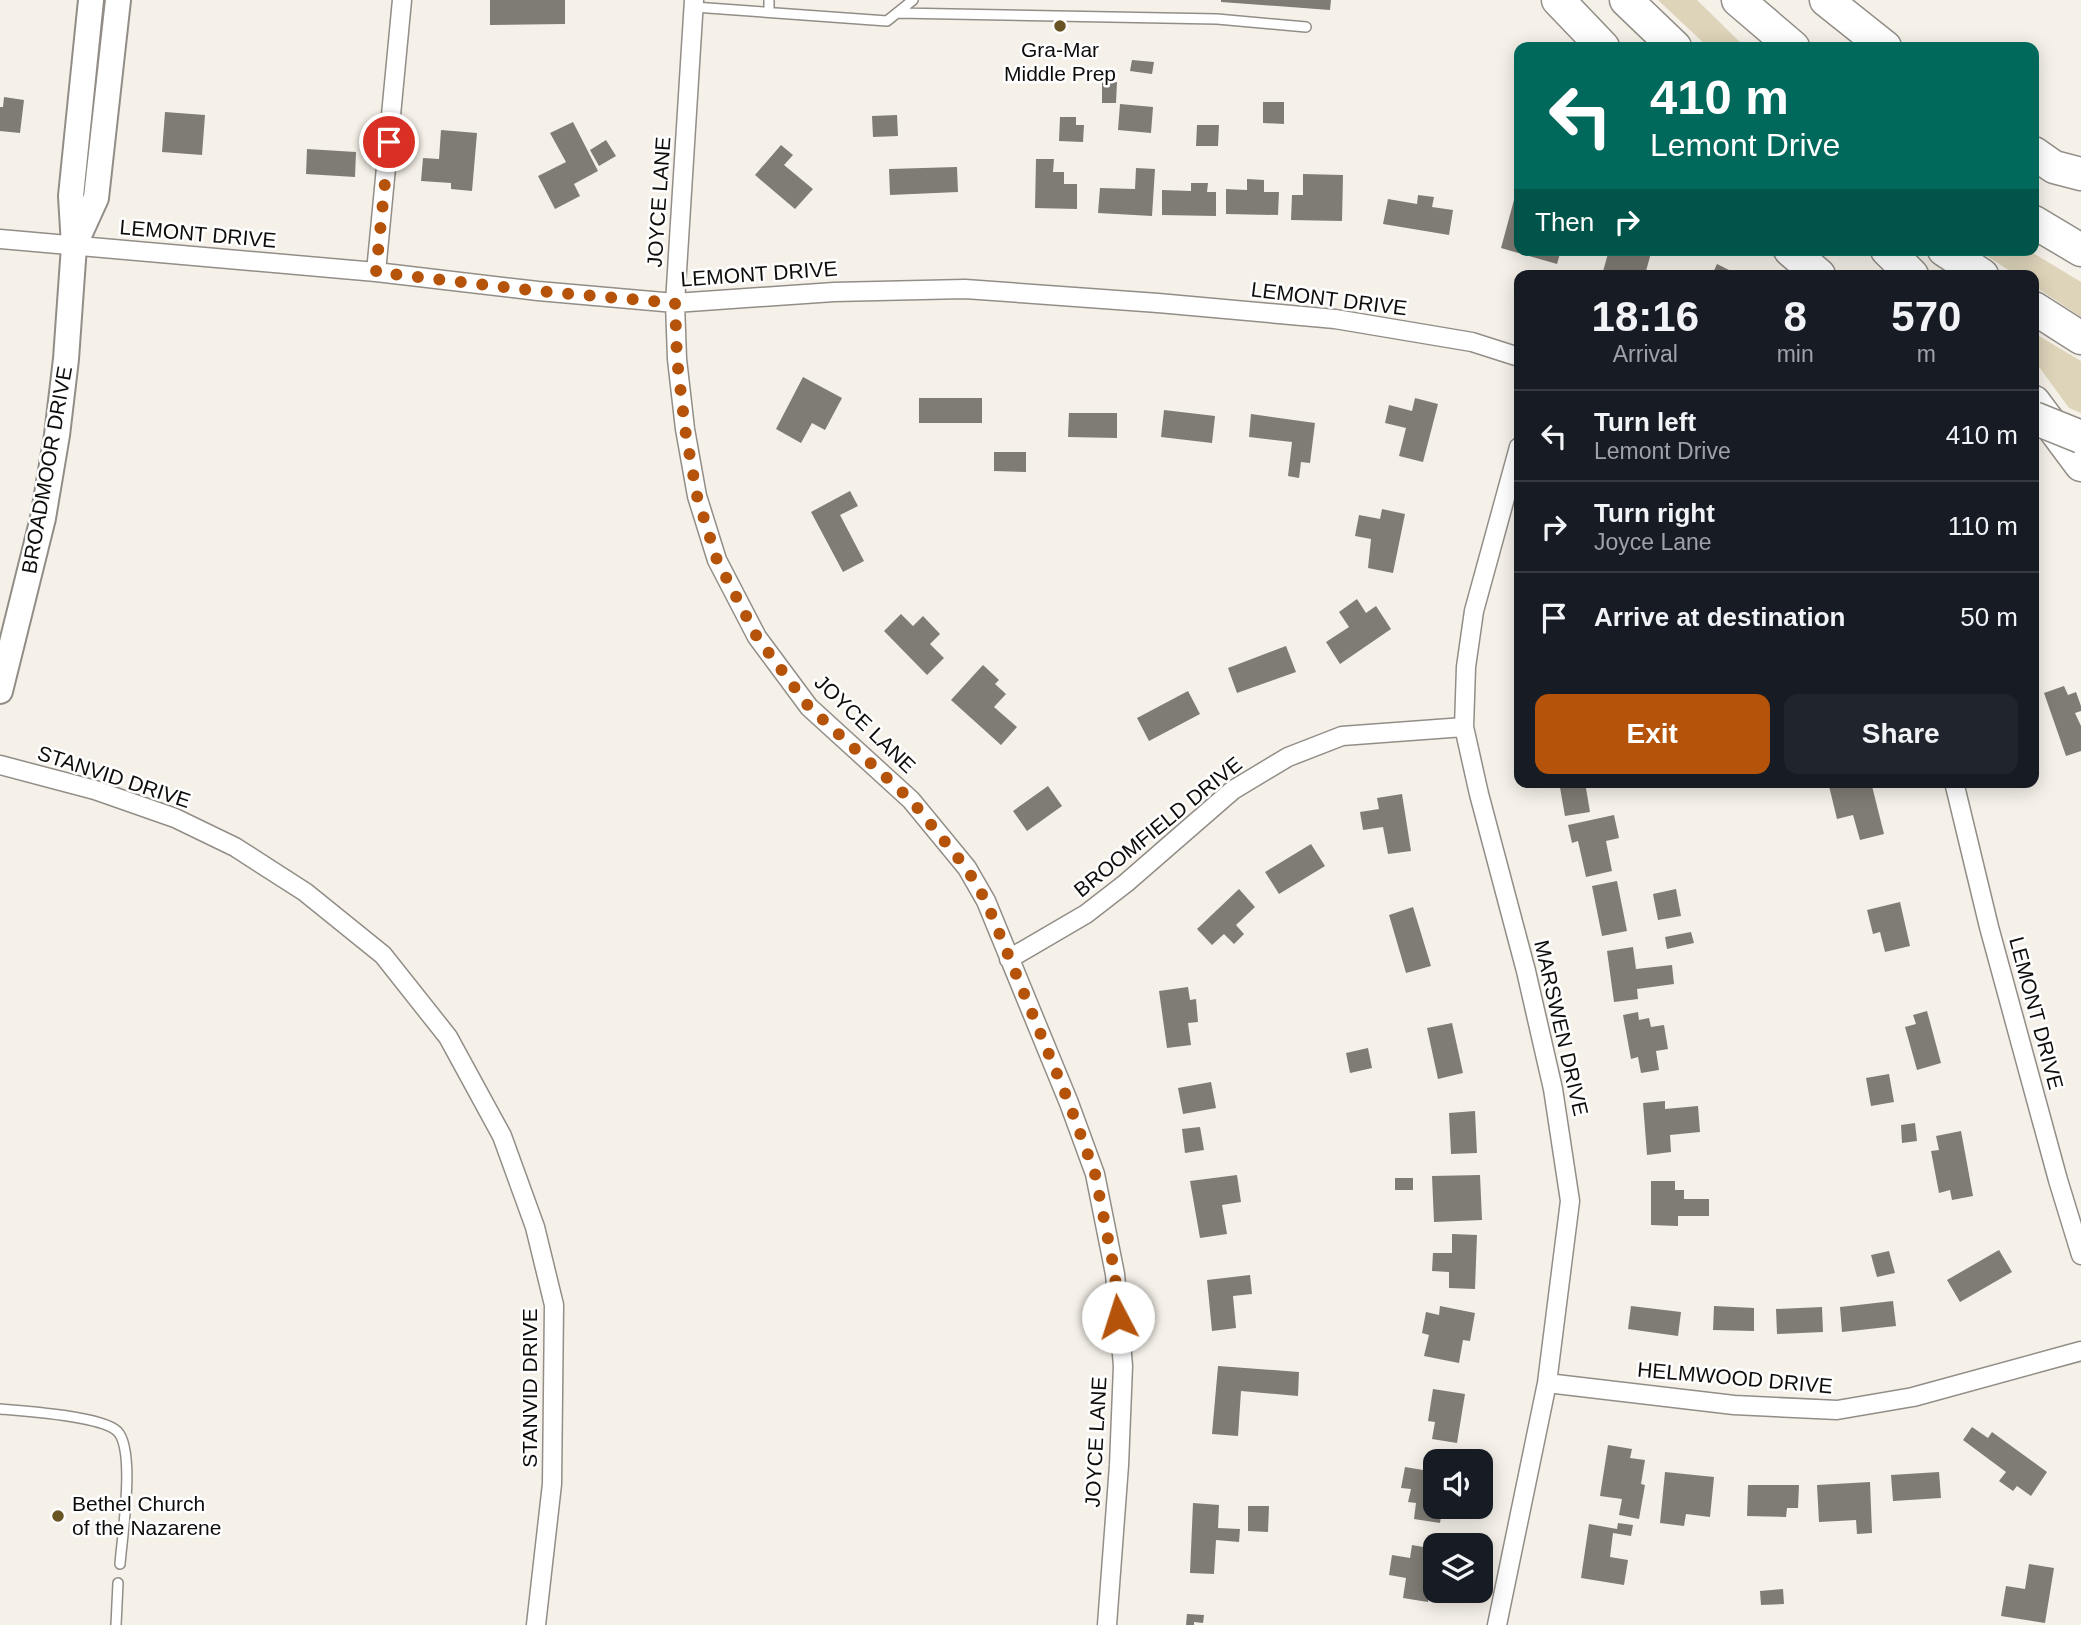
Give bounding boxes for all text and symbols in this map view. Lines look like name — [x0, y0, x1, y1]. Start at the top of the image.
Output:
marker: Gra-Mar Middle Prep — [1052, 18, 1068, 34]
place label: Gra-Mar Middle Prep — [1004, 38, 1116, 85]
icon: left — [1535, 70, 1626, 161]
text: 410 m — [1650, 70, 1789, 124]
pin — [359, 112, 419, 172]
icon: arrive — [370, 123, 408, 161]
text: Lemont Drive — [1650, 127, 1840, 163]
street label: JOYCE LANE — [642, 136, 675, 268]
icon: right — [1608, 203, 1646, 241]
text: Then — [1535, 207, 1594, 237]
street label: LEMONT DRIVE — [119, 215, 277, 252]
street label: LEMONT DRIVE — [680, 257, 838, 290]
street label: LEMONT DRIVE — [1250, 278, 1408, 319]
text: 18:16 — [1592, 293, 1699, 340]
text: 8 — [1783, 293, 1807, 340]
text: 570 — [1891, 293, 1961, 340]
text: Arrival — [1613, 341, 1678, 367]
text: min — [1777, 341, 1814, 367]
text: m — [1917, 341, 1936, 367]
street label: BROADMOOR DRIVE — [17, 364, 76, 575]
text: Turn left — [1594, 407, 1696, 437]
icon: left — [1535, 417, 1573, 455]
text: 410 m — [1946, 420, 2018, 450]
text: Lemont Drive — [1594, 438, 1731, 464]
text: Turn right — [1594, 498, 1715, 528]
icon: right — [1535, 508, 1573, 546]
text: 110 m — [1948, 511, 2018, 541]
text: Joyce Lane — [1594, 529, 1712, 555]
icon: arrive — [1535, 599, 1573, 637]
text: Arrive at destination — [1594, 602, 1845, 632]
text: 50 m — [1960, 602, 2018, 632]
street label: JOYCE LANE — [810, 670, 920, 777]
button: Exit — [1535, 694, 1770, 774]
button: Share — [1784, 694, 2018, 774]
street label: STANVID DRIVE — [35, 741, 194, 812]
street label: BROOMFIELD DRIVE — [1069, 752, 1246, 901]
street label: LEMONT DRIVE — [2005, 934, 2068, 1092]
street label: MARSWEN DRIVE — [1530, 938, 1593, 1118]
position arrow — [1081, 1280, 1155, 1354]
street label: STANVID DRIVE — [518, 1308, 541, 1468]
street label: HELMWOOD DRIVE — [1636, 1358, 1834, 1398]
street label: JOYCE LANE — [1081, 1376, 1110, 1508]
map controls — [1423, 1449, 1493, 1603]
button: sound — [1423, 1449, 1493, 1519]
place label: Bethel Church of the Nazarene — [72, 1492, 221, 1539]
marker: Bethel Church of the Nazarene — [50, 1508, 66, 1524]
button: layers — [1423, 1533, 1493, 1603]

